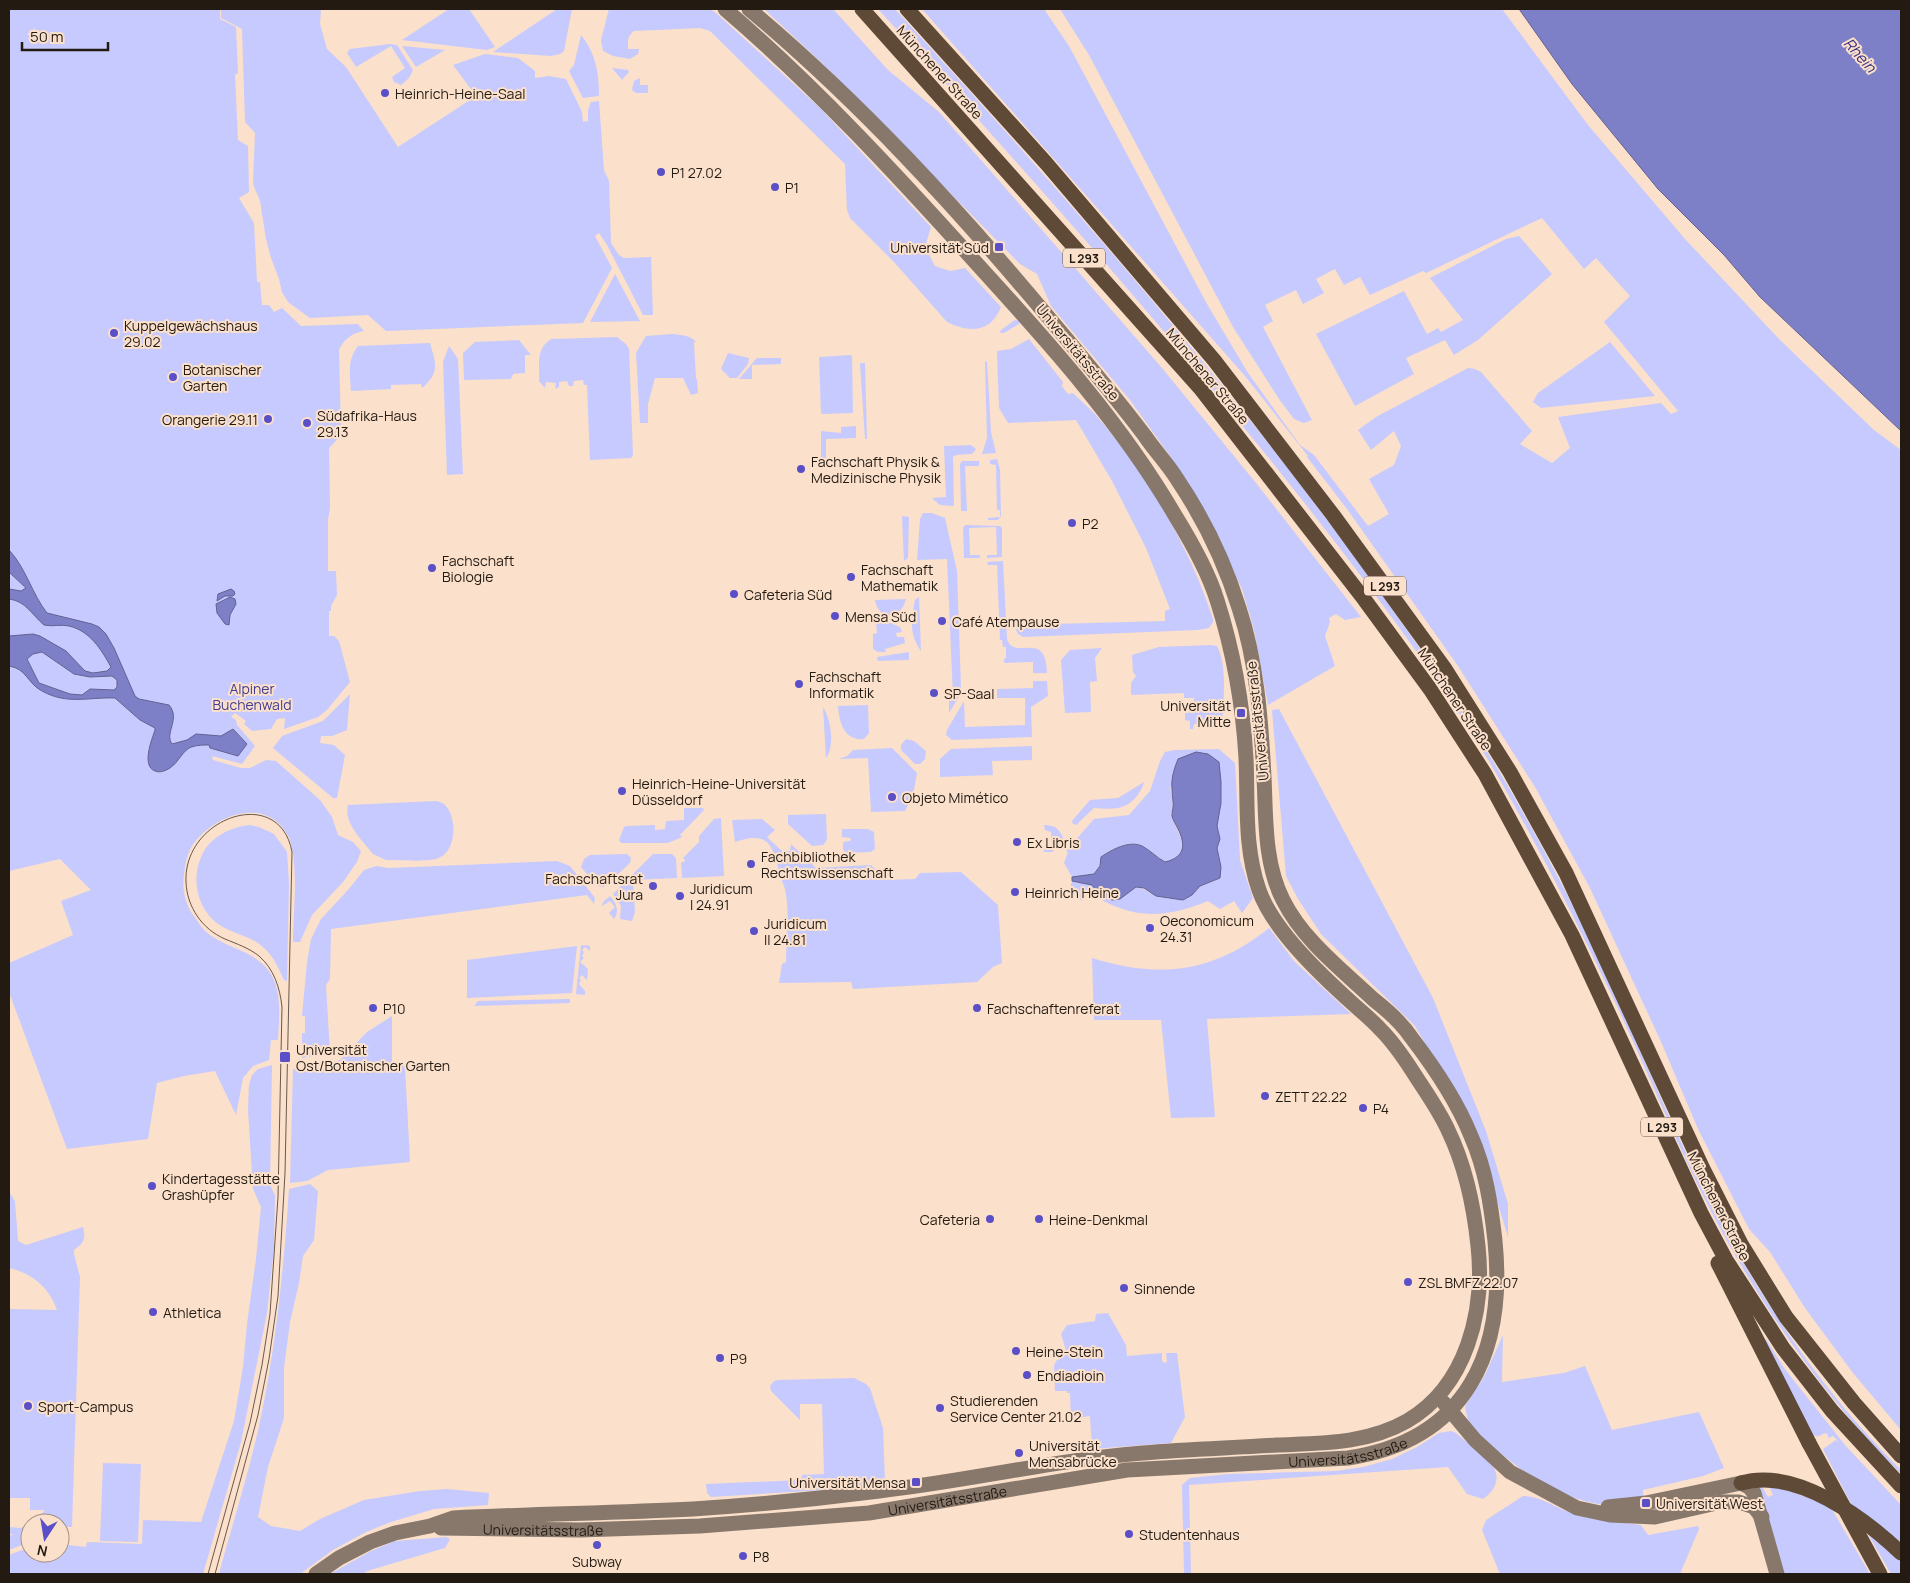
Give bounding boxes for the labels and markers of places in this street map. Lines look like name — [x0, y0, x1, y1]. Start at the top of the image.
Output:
place label: Heinrich-Heine-Saal — [395, 84, 525, 103]
marker: Heinrich-Heine-Saal — [379, 87, 391, 99]
place label: P1 27.02 — [671, 163, 722, 182]
marker: P1 27.02 — [655, 166, 667, 178]
place label: P1 — [785, 178, 799, 197]
marker: P1 — [769, 181, 781, 193]
place label: Universität Süd — [890, 238, 989, 257]
marker: Universität Süd — [993, 241, 1005, 253]
place label: Kuppelgewächshaus 29.02 — [124, 316, 258, 351]
marker: Kuppelgewächshaus 29.02 — [108, 327, 120, 339]
place label: Botanischer Garten — [183, 360, 261, 395]
marker: Botanischer Garten — [167, 371, 179, 383]
place label: Südafrika-Haus 29.13 — [317, 406, 417, 441]
place label: Orangerie 29.11 — [162, 410, 258, 429]
marker: Orangerie 29.11 — [262, 413, 274, 425]
marker: Südafrika-Haus 29.13 — [301, 417, 313, 429]
place label: Fachschaft Physik & Medizinische Physik — [811, 452, 942, 487]
marker: Fachschaft Physik & Medizinische Physik — [795, 463, 807, 475]
place label: P2 — [1082, 514, 1098, 533]
marker: P2 — [1066, 517, 1078, 529]
place label: Fachschaft Biologie — [442, 551, 515, 586]
place label: Fachschaft Mathematik — [861, 560, 939, 595]
marker: Fachschaft Biologie — [426, 562, 438, 574]
marker: Fachschaft Mathematik — [845, 571, 857, 583]
place label: Cafeteria Süd — [744, 585, 832, 604]
marker: Cafeteria Süd — [728, 588, 740, 600]
place label: Mensa Süd — [845, 607, 916, 626]
marker: Mensa Süd — [829, 610, 841, 622]
place label: Café Atempause — [952, 612, 1059, 631]
marker: Café Atempause — [936, 615, 948, 627]
place label: Fachschaft Informatik — [809, 667, 882, 702]
marker: Fachschaft Informatik — [793, 678, 805, 690]
place label: SP-Saal — [944, 684, 994, 703]
marker: SP-Saal — [928, 687, 940, 699]
place label: Universität Mitte — [1160, 696, 1231, 731]
marker: Universität Mitte — [1235, 707, 1247, 719]
place label: Heinrich-Heine-Universität Düsseldorf — [632, 774, 806, 809]
marker: Heinrich-Heine-Universität Düsseldorf — [616, 785, 628, 797]
place label: Objeto Mimético — [902, 788, 1008, 807]
marker: Objeto Mimético — [886, 791, 898, 803]
place label: Ex Libris — [1027, 833, 1080, 852]
marker: Ex Libris — [1011, 836, 1023, 848]
place label: Fachbibliothek Rechtswissenschaft — [761, 847, 894, 882]
marker: Fachbibliothek Rechtswissenschaft — [745, 858, 757, 870]
place label: Fachschaftsrat Jura — [545, 869, 643, 904]
place label: Juridicum I 24.91 — [690, 879, 753, 914]
marker: Fachschaftsrat Jura — [647, 880, 659, 892]
place label: Heinrich Heine — [1025, 883, 1119, 902]
marker: Heinrich Heine — [1009, 886, 1021, 898]
marker: Juridicum I 24.91 — [674, 890, 686, 902]
place label: Oeconomicum 24.31 — [1160, 911, 1254, 946]
place label: Juridicum II 24.81 — [764, 914, 827, 949]
marker: Oeconomicum 24.31 — [1144, 922, 1156, 934]
marker: Juridicum II 24.81 — [748, 925, 760, 937]
place label: P10 — [383, 999, 405, 1018]
place label: Fachschaftenreferat — [987, 999, 1120, 1018]
marker: P10 — [367, 1002, 379, 1014]
marker: Fachschaftenreferat — [971, 1002, 983, 1014]
place label: Universität Ost/Botanischer Garten — [296, 1040, 450, 1075]
marker: Universität Ost/Botanischer Garten — [278, 1050, 292, 1064]
place label: ZETT 22.22 — [1275, 1087, 1347, 1106]
marker: ZETT 22.22 — [1259, 1090, 1271, 1102]
place label: P4 — [1373, 1099, 1389, 1118]
marker: P4 — [1357, 1102, 1369, 1114]
place label: Kindertagesstätte Grashüpfer — [162, 1169, 280, 1204]
marker: Kindertagesstätte Grashüpfer — [146, 1180, 158, 1192]
place label: Cafeteria — [920, 1210, 980, 1229]
place label: Heine-Denkmal — [1049, 1210, 1148, 1229]
marker: Cafeteria — [984, 1213, 996, 1225]
marker: Heine-Denkmal — [1033, 1213, 1045, 1225]
place label: ZSL BMFZ 22.07 — [1418, 1273, 1518, 1292]
marker: ZSL BMFZ 22.07 — [1402, 1276, 1414, 1288]
place label: Sinnende — [1134, 1279, 1195, 1298]
marker: Sinnende — [1118, 1282, 1130, 1294]
place label: Athletica — [163, 1303, 221, 1322]
marker: Athletica — [147, 1306, 159, 1318]
place label: Heine-Stein — [1026, 1342, 1103, 1361]
marker: Heine-Stein — [1010, 1345, 1022, 1357]
place label: P9 — [730, 1349, 747, 1368]
marker: P9 — [714, 1352, 726, 1364]
place label: Endiadioin — [1037, 1366, 1104, 1385]
marker: Endiadioin — [1021, 1369, 1033, 1381]
place label: Studierenden Service Center 21.02 — [950, 1391, 1081, 1426]
place label: Sport-Campus — [38, 1397, 133, 1416]
marker: Sport-Campus — [22, 1400, 34, 1412]
marker: Studierenden Service Center 21.02 — [934, 1402, 946, 1414]
place label: Universität Mensabrücke — [1029, 1436, 1117, 1471]
marker: Universität Mensabrücke — [1013, 1447, 1025, 1459]
place label: Universität Mensa — [789, 1473, 906, 1492]
marker: Universität Mensa — [910, 1476, 922, 1488]
place label: Universität West — [1656, 1494, 1763, 1513]
marker: Universität West — [1640, 1497, 1652, 1509]
place label: Studentenhaus — [1139, 1525, 1240, 1544]
marker: Studentenhaus — [1123, 1528, 1135, 1540]
marker: Subway — [591, 1539, 603, 1551]
place label: P8 — [753, 1547, 770, 1566]
marker: P8 — [737, 1550, 749, 1562]
place label: Subway — [572, 1552, 623, 1571]

